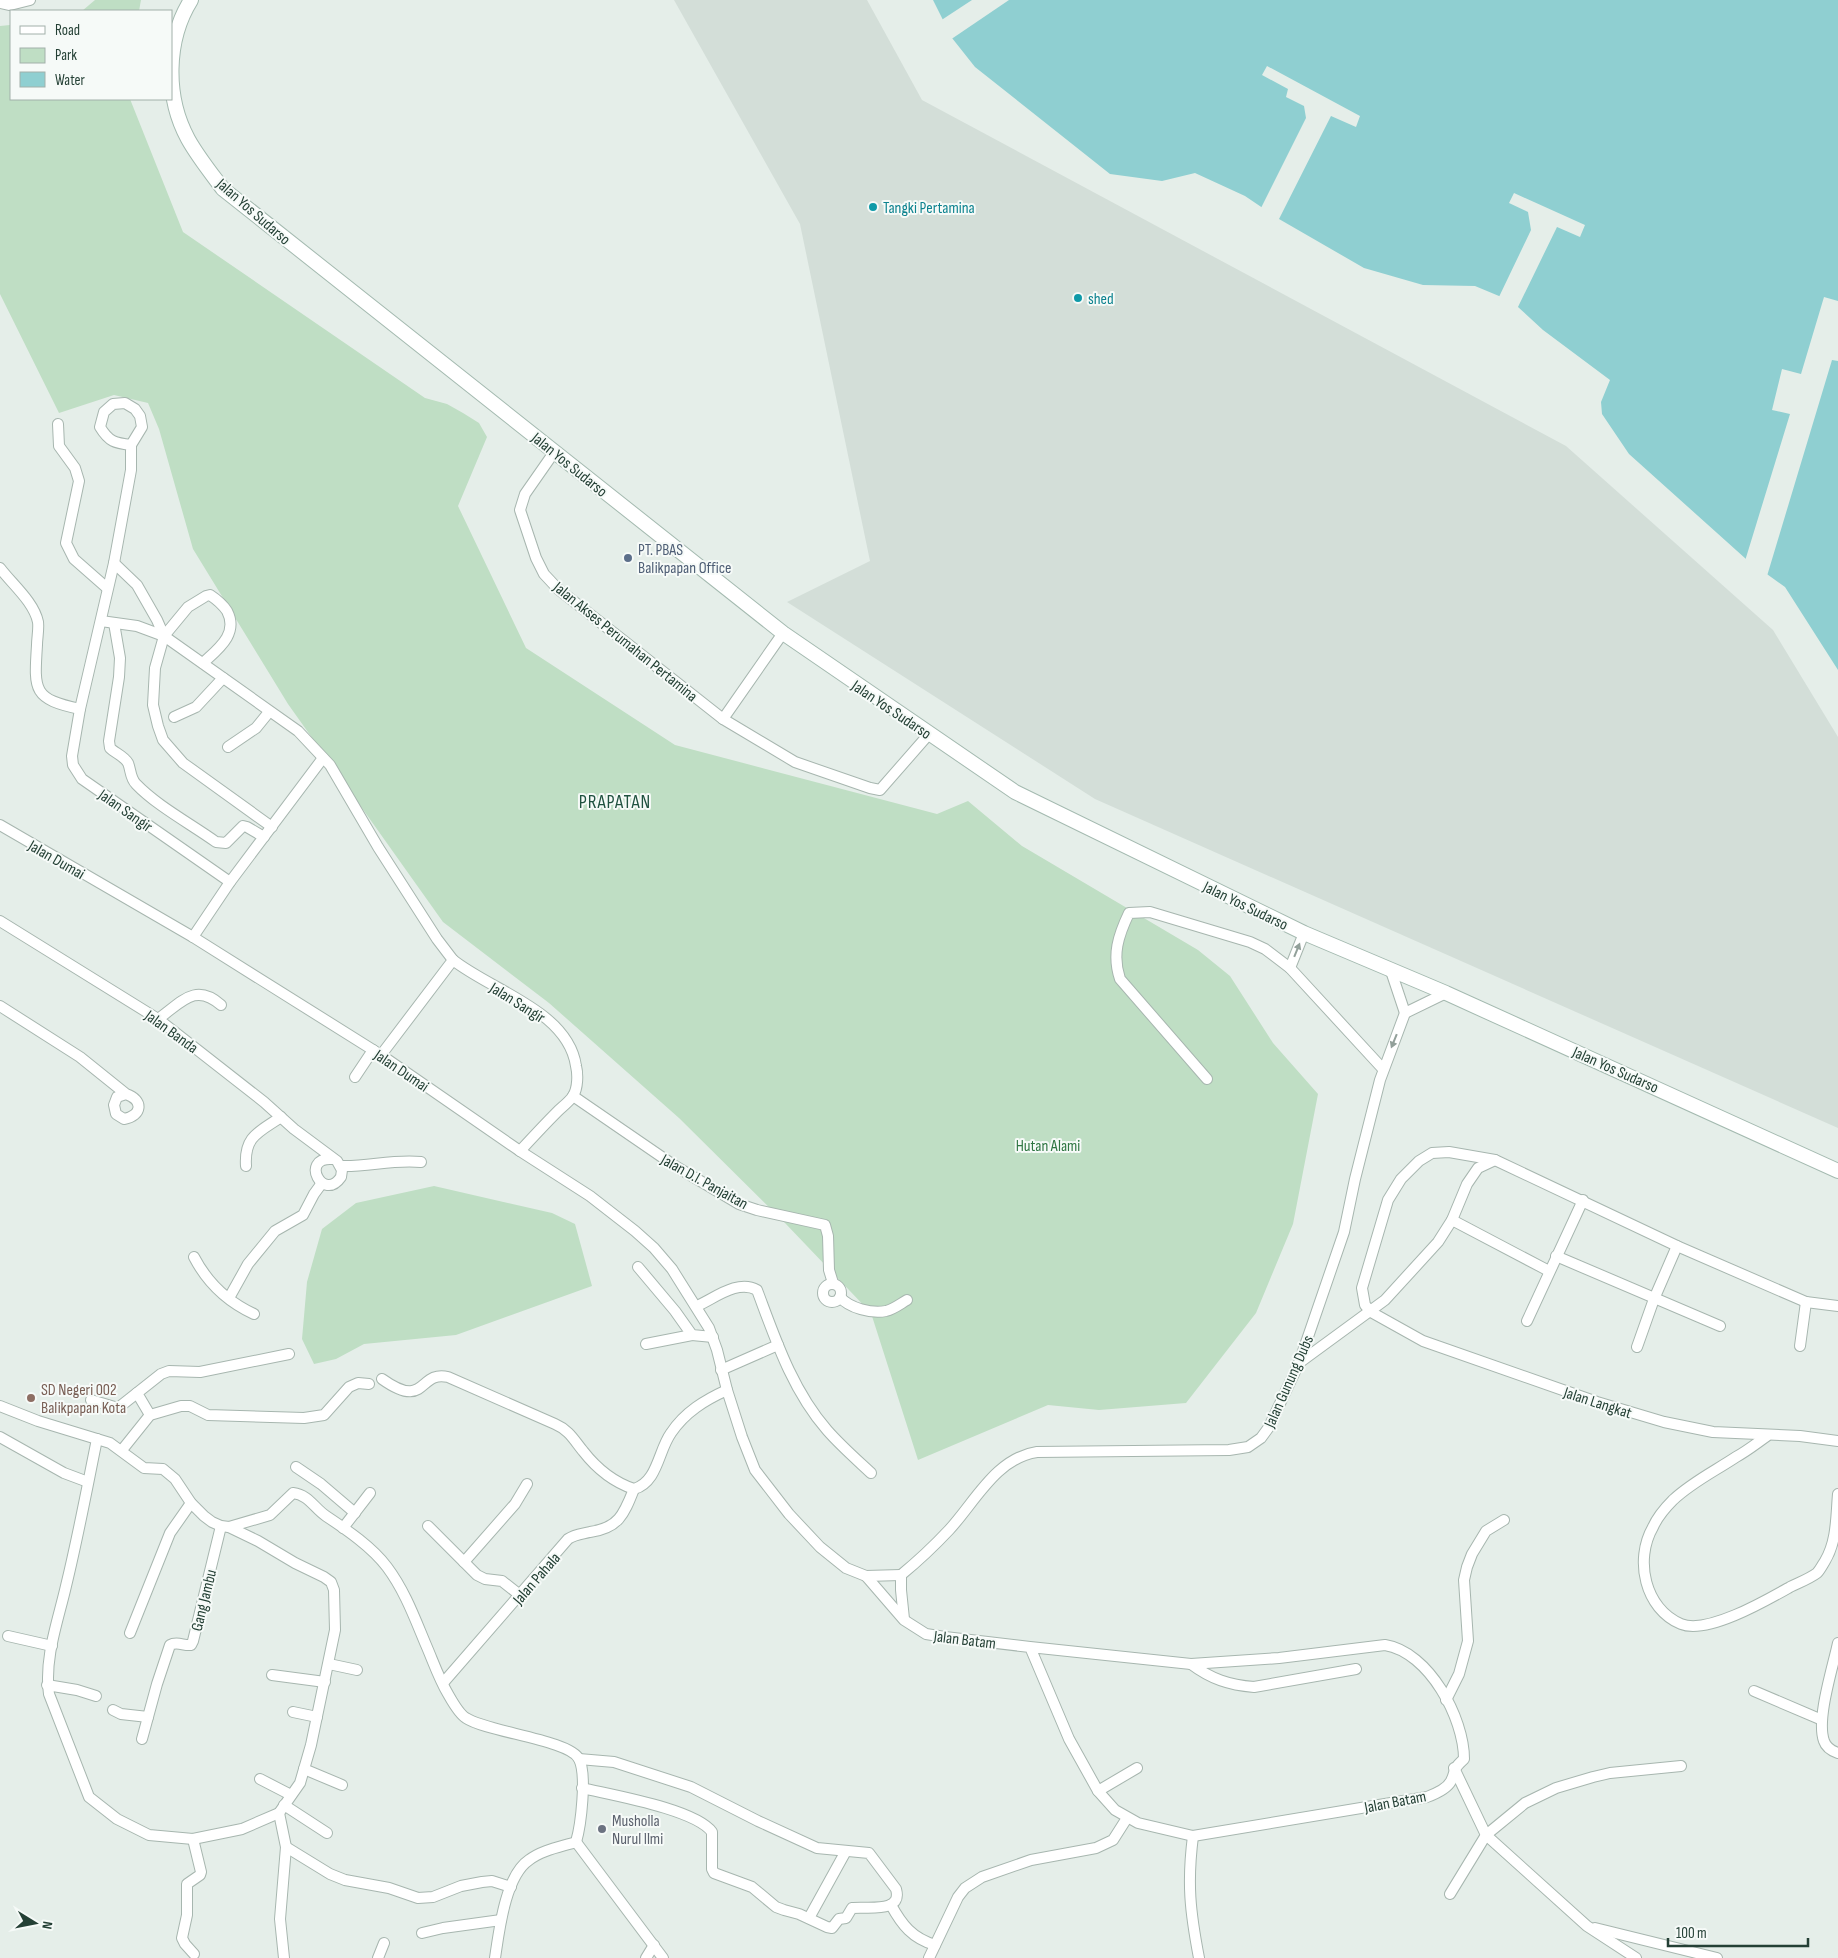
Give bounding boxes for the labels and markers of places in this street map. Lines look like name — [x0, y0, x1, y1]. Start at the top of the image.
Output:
place label: Tangki Pertamina — [883, 199, 975, 218]
marker: Tangki Pertamina — [867, 201, 879, 213]
place label: shed — [1088, 290, 1114, 309]
marker: shed — [1072, 292, 1084, 304]
place label: PT. PBAS Balikpapan Office — [638, 541, 731, 578]
marker: PT. PBAS Balikpapan Office — [622, 552, 634, 564]
place label: SD Negeri 002 Balikpapan Kota — [41, 1381, 126, 1418]
marker: SD Negeri 002 Balikpapan Kota — [25, 1392, 37, 1404]
place label: Musholla Nurul Ilmi — [612, 1812, 663, 1849]
marker: Musholla Nurul Ilmi — [596, 1823, 608, 1835]

